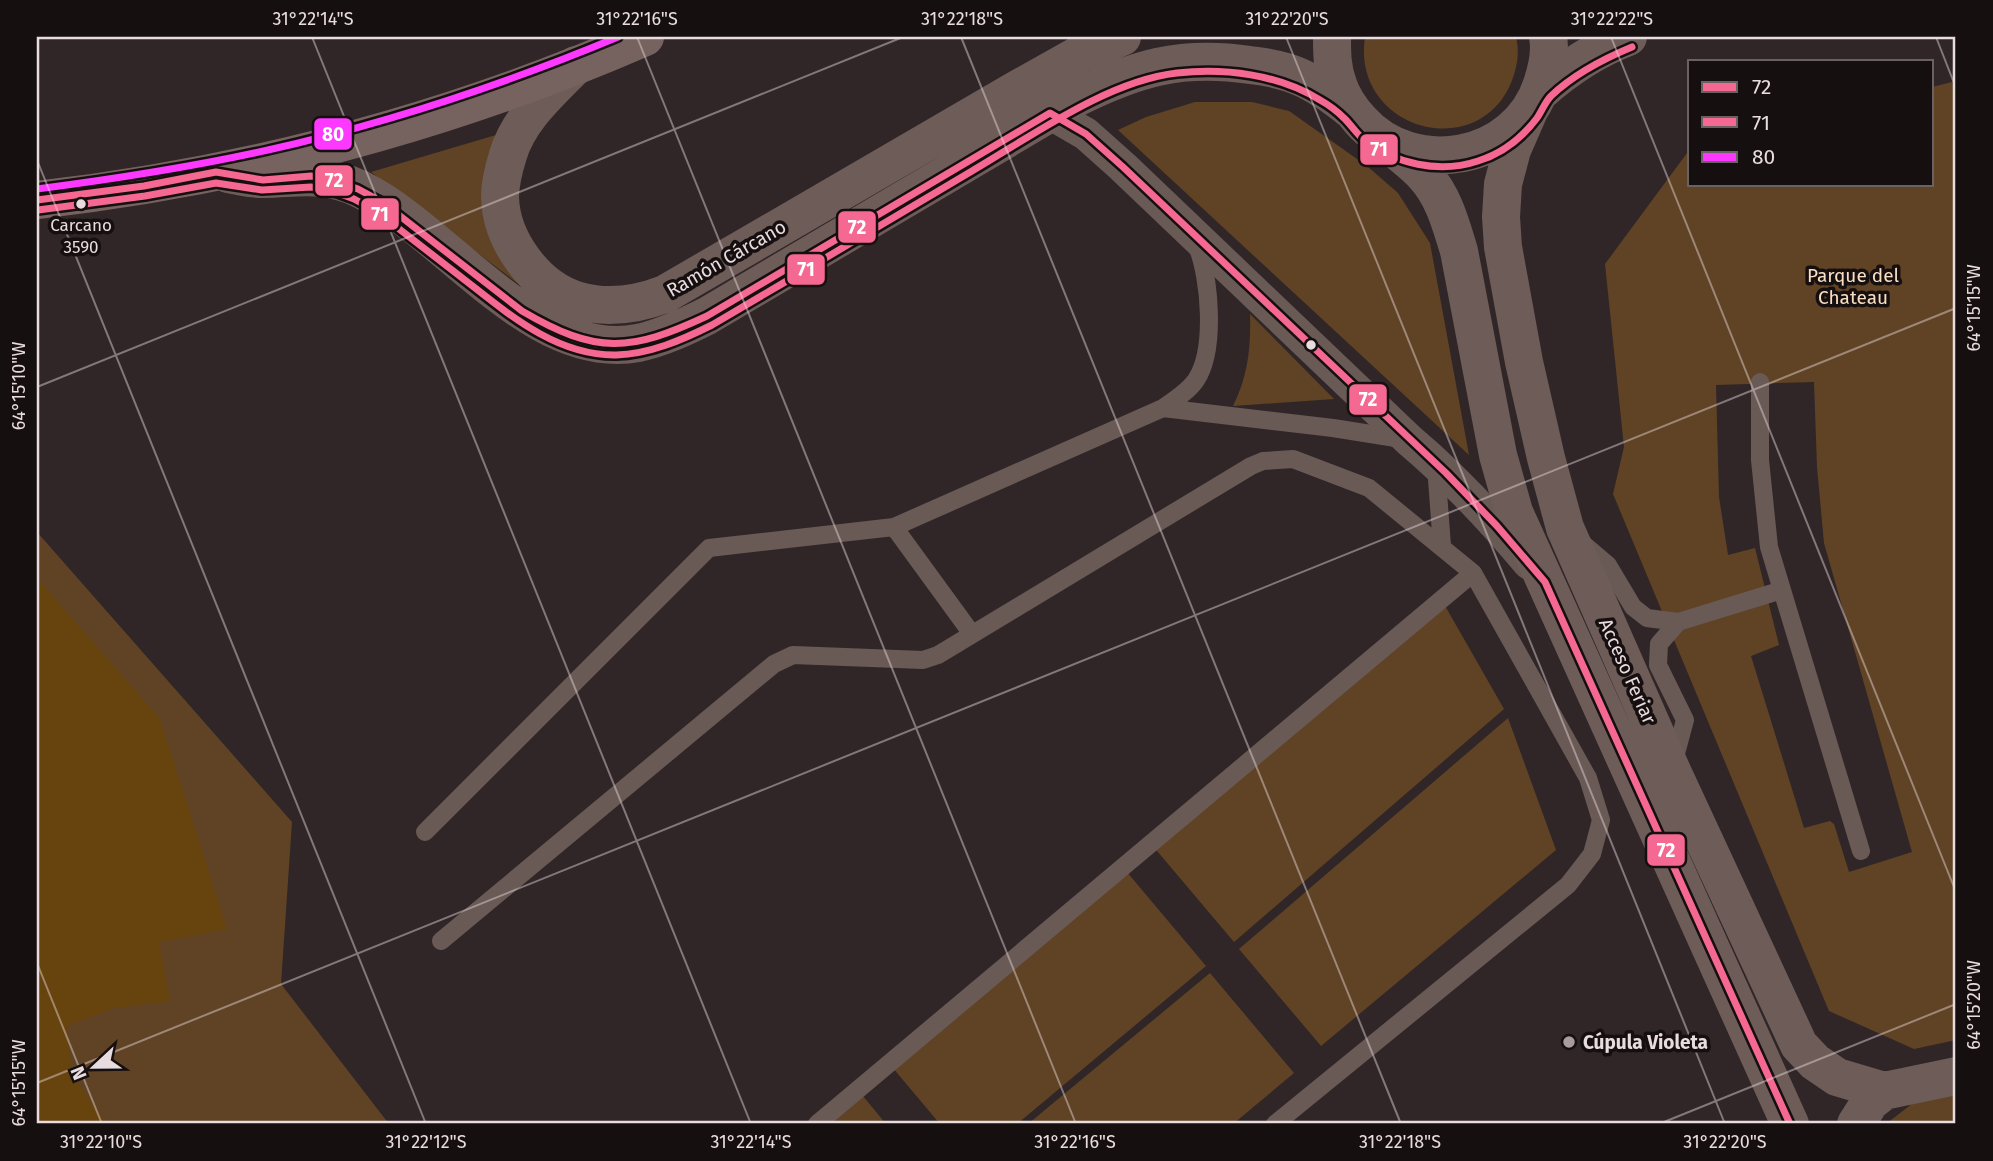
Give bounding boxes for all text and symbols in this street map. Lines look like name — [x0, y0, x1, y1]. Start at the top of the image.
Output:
text: 31°22'14"S — [273, 8, 354, 30]
text: 31°22'16"S — [596, 8, 678, 30]
text: 31°22'18"S — [921, 8, 1003, 30]
text: 31°22'20"S — [1245, 8, 1329, 30]
text: 31°22'22"S — [1571, 8, 1653, 30]
legend — [1688, 60, 1934, 186]
text: 72 — [1752, 74, 1771, 100]
text: 71 — [1752, 110, 1770, 136]
line badge: 80 — [313, 117, 353, 151]
text: 80 — [322, 123, 344, 146]
line badge: 71 — [1359, 133, 1399, 166]
text: 71 — [1370, 138, 1388, 161]
text: 80 — [1752, 144, 1775, 170]
line badge: 72 — [314, 164, 354, 197]
text: 72 — [325, 169, 343, 192]
marker: Carcano 3590 — [74, 197, 88, 211]
line badge: 71 — [360, 197, 400, 231]
text: 71 — [371, 203, 389, 226]
line badge: 72 — [837, 210, 877, 244]
place label: Carcano 3590 — [50, 215, 112, 258]
street label: Ramón Cárcano — [662, 215, 790, 302]
text: 72 — [848, 216, 866, 239]
line badge: 71 — [786, 253, 826, 286]
text: 71 — [797, 258, 815, 281]
park label: Parque del Chateau — [1807, 264, 1900, 309]
text: 64°15'15"W — [1963, 264, 1985, 352]
unlabelled marker — [1304, 338, 1318, 352]
text: 64°15'10"W — [8, 342, 30, 430]
line badge: 72 — [1348, 383, 1388, 416]
text: 72 — [1359, 388, 1377, 411]
street label: Acceso Feriar — [1594, 615, 1661, 728]
line badge: 72 — [1646, 833, 1686, 867]
text: 72 — [1657, 839, 1675, 862]
text: 64°15'20"W — [1963, 960, 1985, 1050]
place label: Cúpula Violeta — [1583, 1031, 1708, 1054]
north arrow — [60, 1032, 130, 1102]
marker: Cúpula Violeta — [1561, 1034, 1577, 1050]
text: 64°15'15"W — [8, 1039, 30, 1127]
text: N — [66, 1063, 92, 1083]
text: 31°22'10"S — [60, 1131, 142, 1153]
text: 31°22'12"S — [385, 1131, 467, 1153]
text: 31°22'14"S — [711, 1131, 792, 1153]
text: 31°22'16"S — [1034, 1131, 1116, 1153]
text: 31°22'18"S — [1359, 1131, 1441, 1153]
text: 31°22'20"S — [1683, 1131, 1767, 1153]

